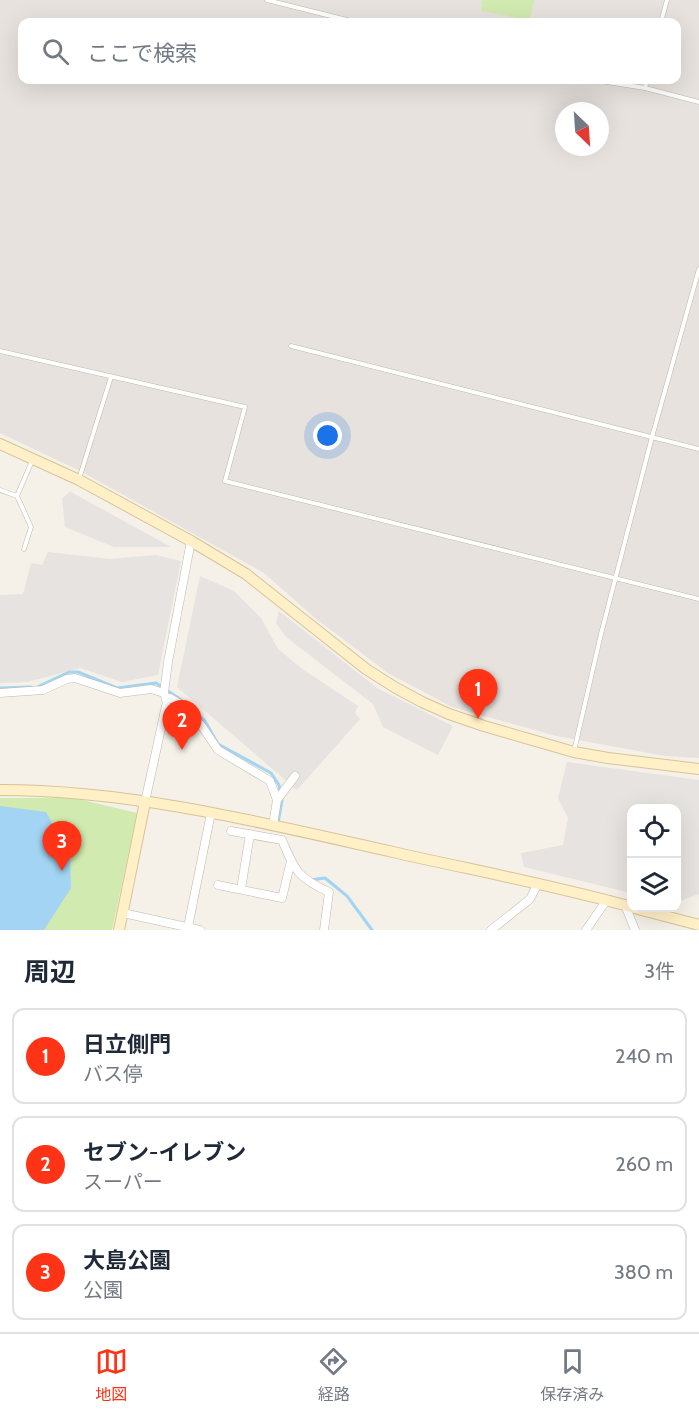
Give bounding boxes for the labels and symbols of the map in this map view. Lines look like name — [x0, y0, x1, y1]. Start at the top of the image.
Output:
north arrow — [555, 102, 609, 156]
your location — [313, 421, 342, 450]
pin: 1 — [458, 670, 498, 719]
pin: 2 — [162, 700, 201, 750]
pin: 3 — [42, 822, 82, 871]

